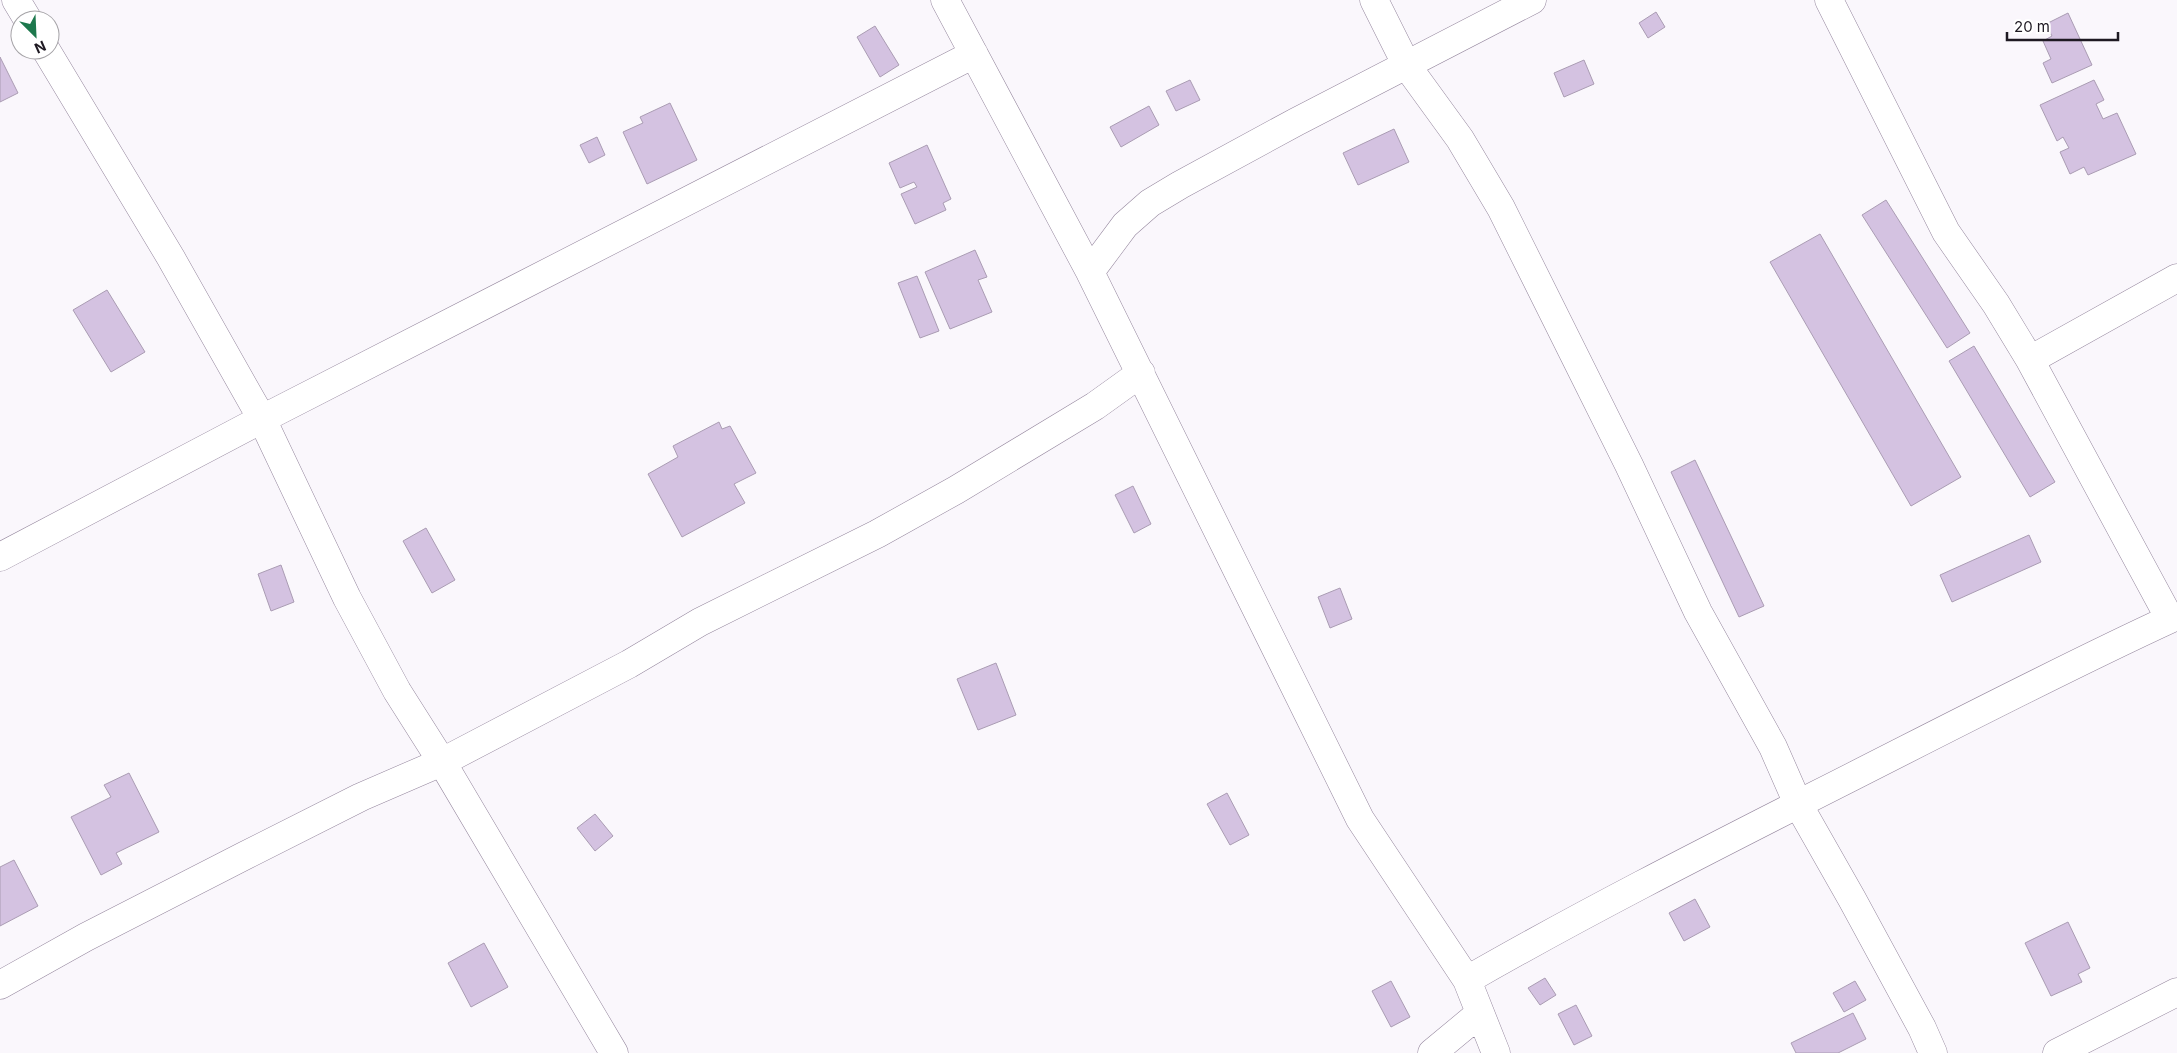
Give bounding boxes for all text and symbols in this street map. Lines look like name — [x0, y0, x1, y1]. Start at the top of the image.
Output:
north arrow — [10, 10, 60, 60]
scale bar — [2007, 10, 2118, 42]
text: 20 m — [2014, 17, 2050, 36]
text: N — [32, 37, 49, 57]

